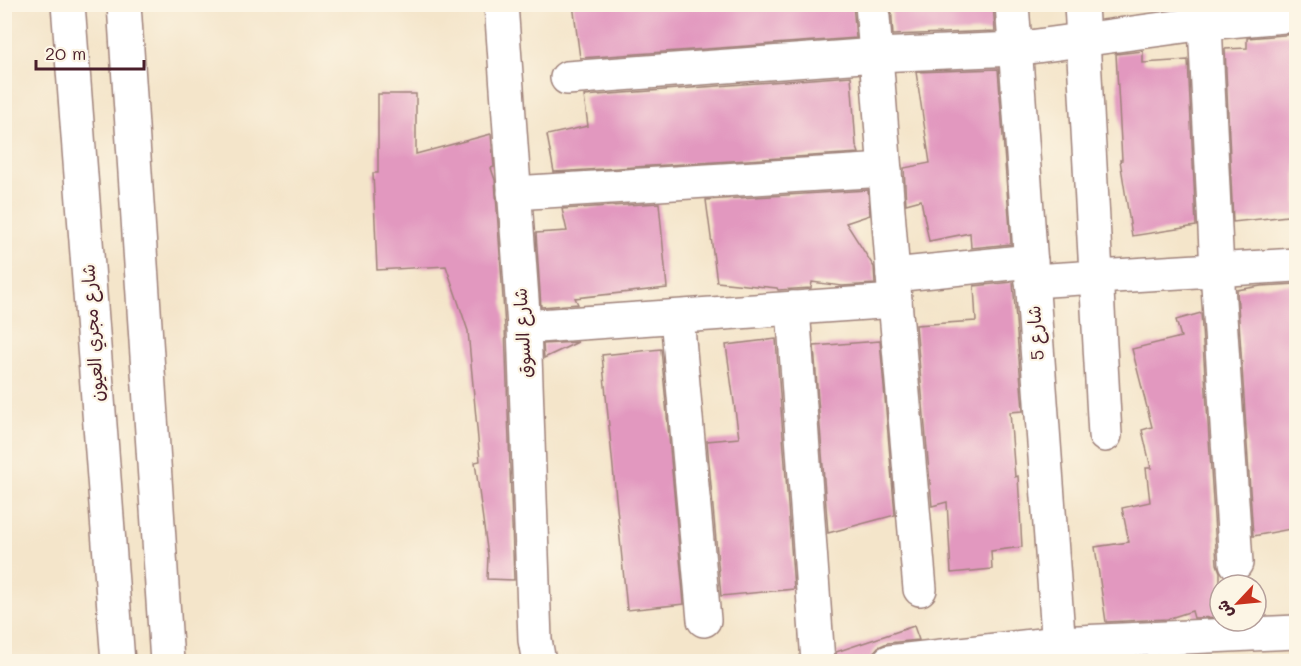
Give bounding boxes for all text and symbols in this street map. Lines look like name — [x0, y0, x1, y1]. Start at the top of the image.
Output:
scale bar — [36, 33, 144, 71]
text: 20 m — [45, 41, 86, 65]
street label: شارع مجري العيون — [75, 263, 111, 403]
street label: شارع السوق — [508, 287, 537, 379]
street label: شارع 5 — [1021, 305, 1050, 361]
north arrow — [1208, 573, 1268, 633]
text: ش — [1211, 597, 1237, 622]

